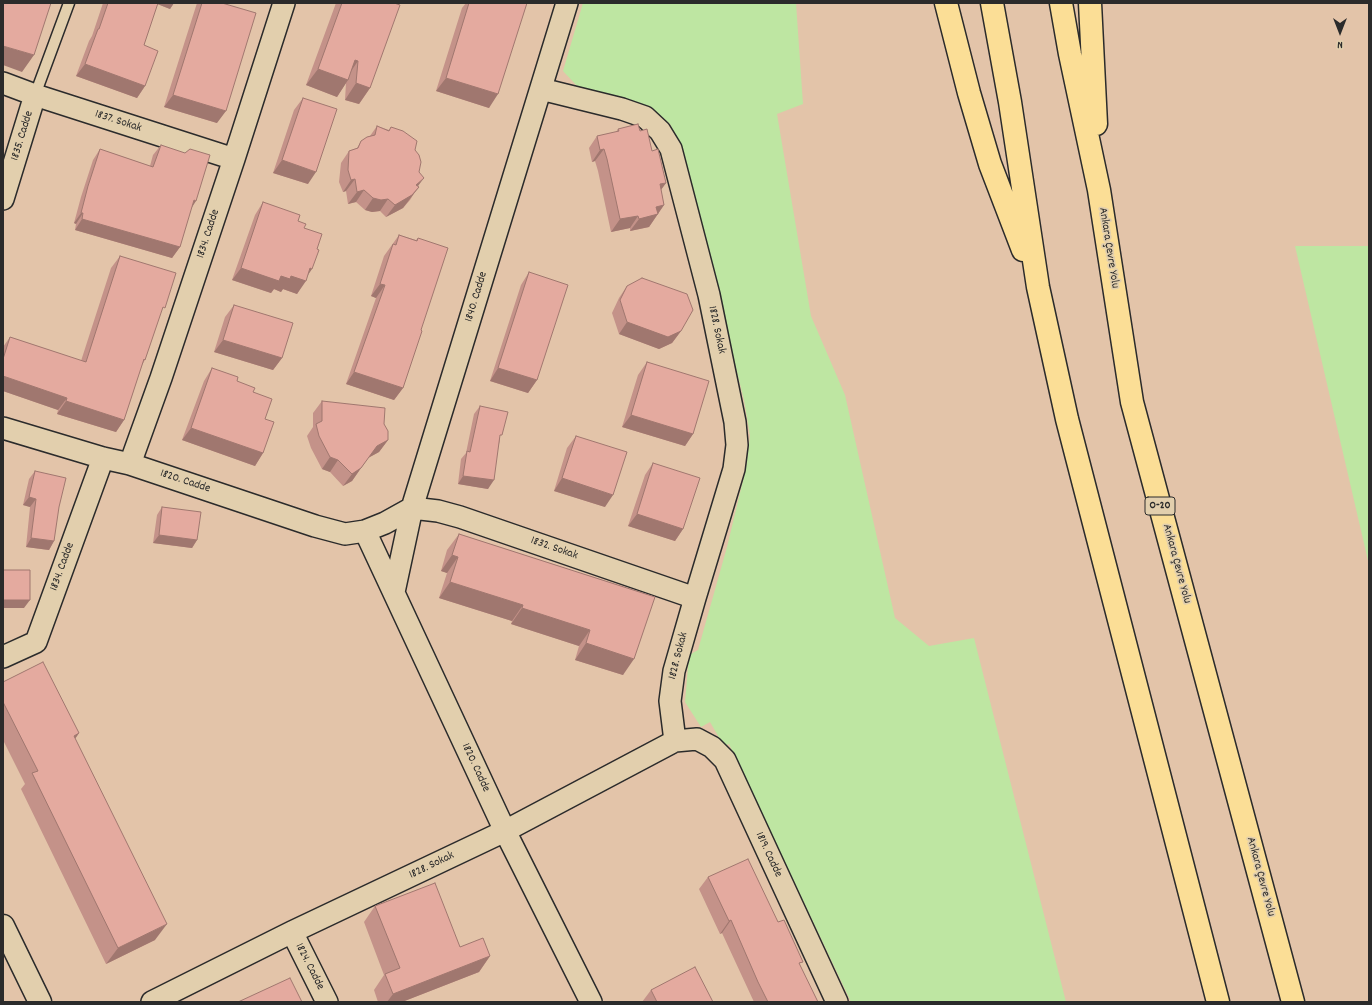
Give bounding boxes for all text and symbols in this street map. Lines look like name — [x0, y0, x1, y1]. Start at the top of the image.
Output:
north arrow — [1320, 12, 1360, 52]
text: N — [1337, 36, 1343, 52]
street label: 1837. Sokak — [93, 108, 143, 136]
street label: 1835. Cadde — [9, 109, 37, 163]
street label: Ankara Çevre Yolu — [1095, 207, 1121, 289]
street label: 1834. Cadde — [194, 208, 224, 260]
street label: 1840. Cadde — [463, 270, 491, 324]
street label: 1828. Sokak — [704, 305, 728, 355]
street label: 1820. Cadde — [158, 467, 212, 497]
road number: O-20 — [1145, 497, 1175, 515]
street label: Ankara Çevre Yolu — [1158, 523, 1194, 605]
street label: 1832. Sokak — [529, 534, 579, 564]
street label: 1834. Cadde — [48, 541, 78, 593]
street label: 1828. Sokak — [666, 631, 692, 681]
street label: 1820. Cadde — [457, 741, 493, 795]
street label: 1819. Cadde — [751, 830, 785, 880]
street label: Ankara Çevre Yolu — [1242, 836, 1278, 918]
street label: 1828. Sokak — [407, 849, 457, 883]
street label: 1824. Cadde — [291, 941, 327, 993]

